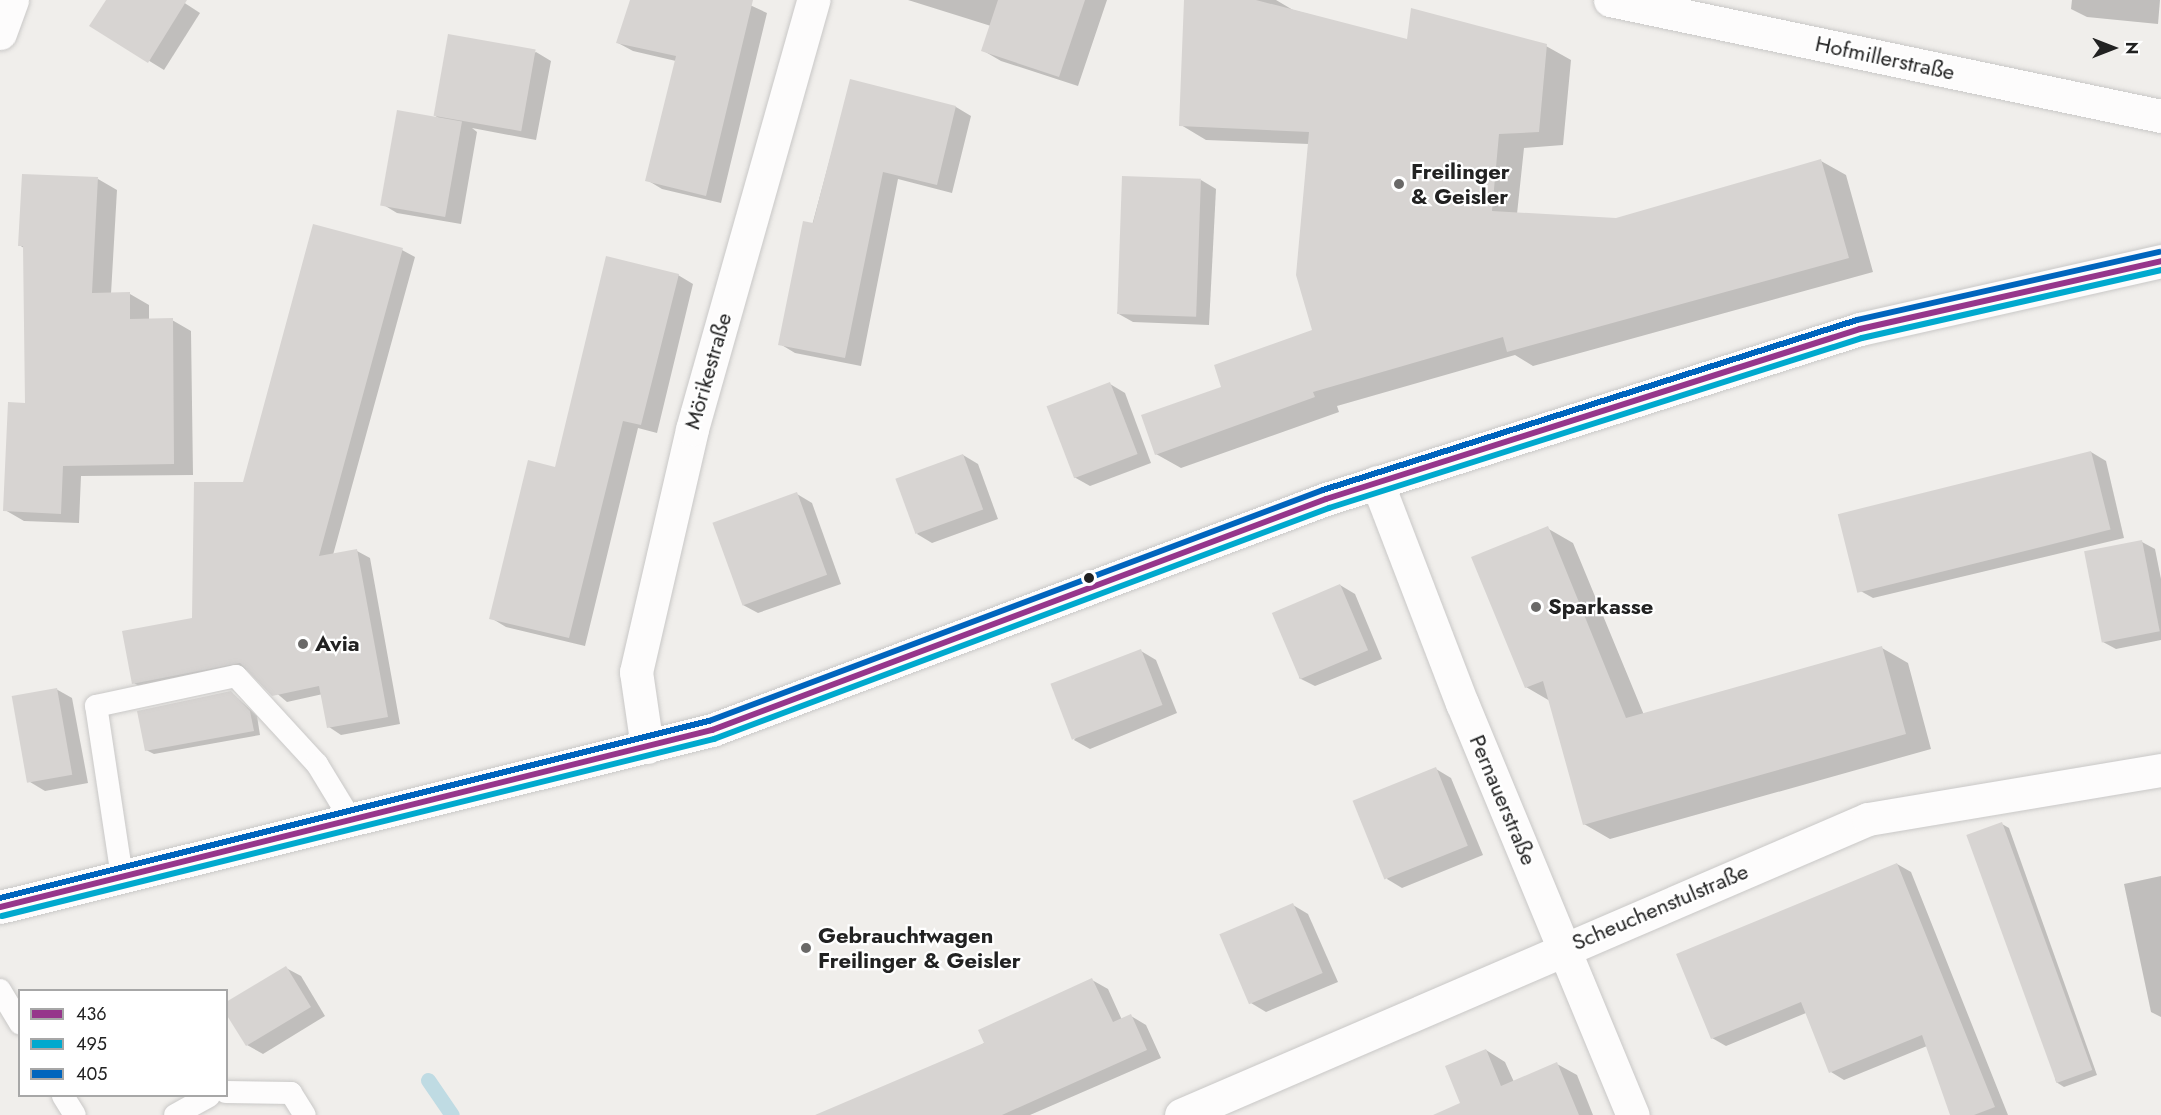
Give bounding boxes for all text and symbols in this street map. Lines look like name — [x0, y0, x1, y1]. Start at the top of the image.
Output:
north arrow — [2083, 18, 2143, 78]
street label: Hofmillerstraße — [1813, 30, 1957, 86]
text: N — [2120, 42, 2143, 54]
place label: Freilinger & Geisler — [1411, 158, 1510, 210]
marker: Freilinger & Geisler — [1392, 177, 1406, 191]
street label: Mörikestraße — [679, 310, 737, 432]
unlabelled marker — [1083, 572, 1095, 584]
place label: Sparkasse — [1548, 594, 1653, 620]
marker: Sparkasse — [1529, 600, 1543, 614]
place label: Avia — [315, 631, 360, 657]
marker: Avia — [296, 637, 310, 651]
street label: Pernauerstraße — [1464, 731, 1542, 869]
street label: Scheuchenstulstraße — [1568, 858, 1752, 956]
place label: Gebrauchtwagen Freilinger & Geisler — [818, 922, 1021, 974]
marker: Gebrauchtwagen Freilinger & Geisler — [799, 941, 813, 955]
legend — [18, 989, 228, 1097]
text: 436 — [76, 1001, 107, 1027]
text: 495 — [76, 1031, 107, 1057]
text: 405 — [76, 1061, 107, 1087]

